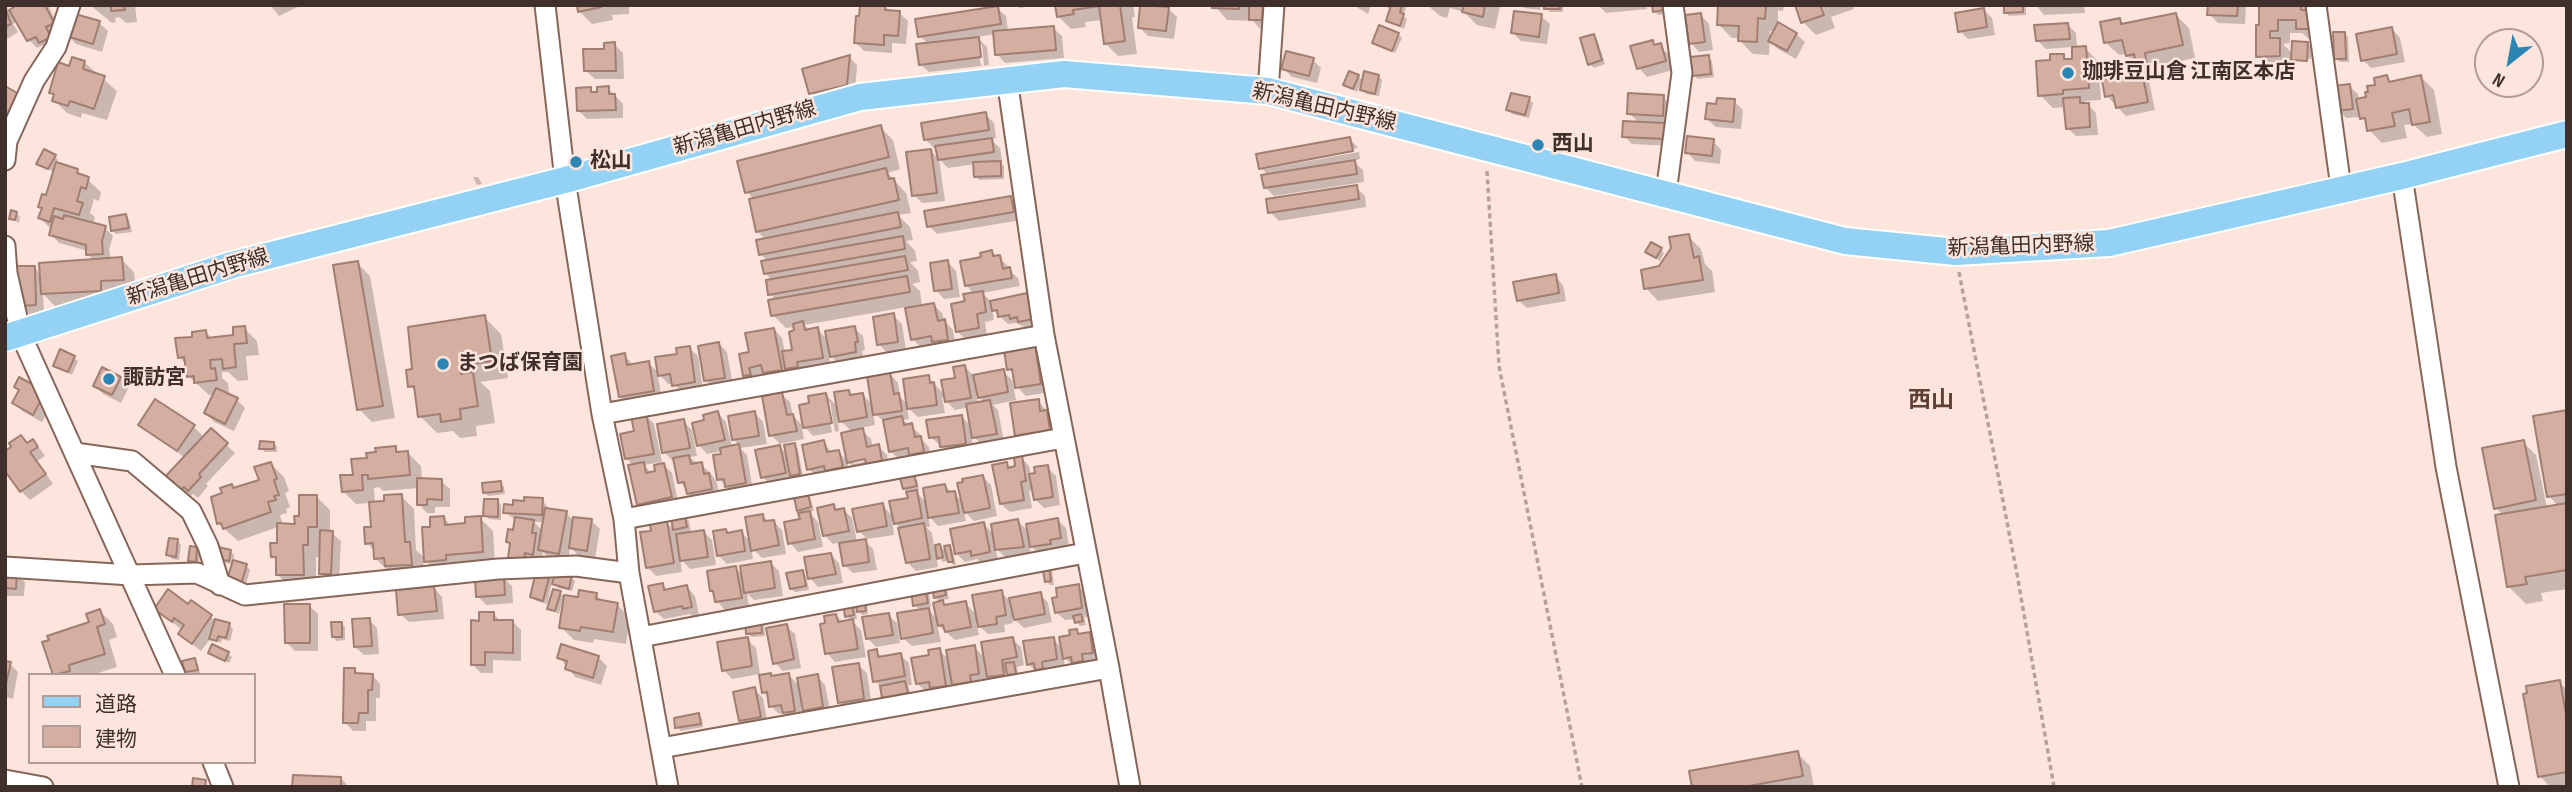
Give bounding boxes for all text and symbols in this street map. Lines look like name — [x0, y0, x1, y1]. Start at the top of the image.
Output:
north arrow — [2474, 28, 2544, 98]
place label: 珈琲豆山倉 江南区本店 — [2082, 60, 2295, 86]
marker: 珈琲豆山倉 江南区本店 — [2060, 65, 2076, 81]
text: N — [2489, 67, 2509, 92]
street label: 新潟亀田内野線 — [1250, 79, 1398, 137]
street label: 新潟亀田内野線 — [671, 97, 819, 161]
place label: 西山 — [1552, 132, 1594, 158]
marker: 西山 — [1530, 137, 1546, 153]
place label: 松山 — [590, 149, 632, 175]
marker: 松山 — [568, 154, 584, 170]
street label: 新潟亀田内野線 — [1947, 232, 2095, 262]
street label: 新潟亀田内野線 — [124, 244, 272, 312]
place label: まつば保育園 — [457, 351, 583, 377]
marker: まつば保育園 — [435, 356, 451, 372]
place label: 諏訪宮 — [123, 366, 186, 392]
marker: 諏訪宮 — [101, 371, 117, 387]
district label: 西山 — [1908, 387, 1954, 415]
legend — [28, 673, 256, 764]
text: 道路 — [95, 692, 137, 717]
text: 建物 — [95, 727, 137, 752]

